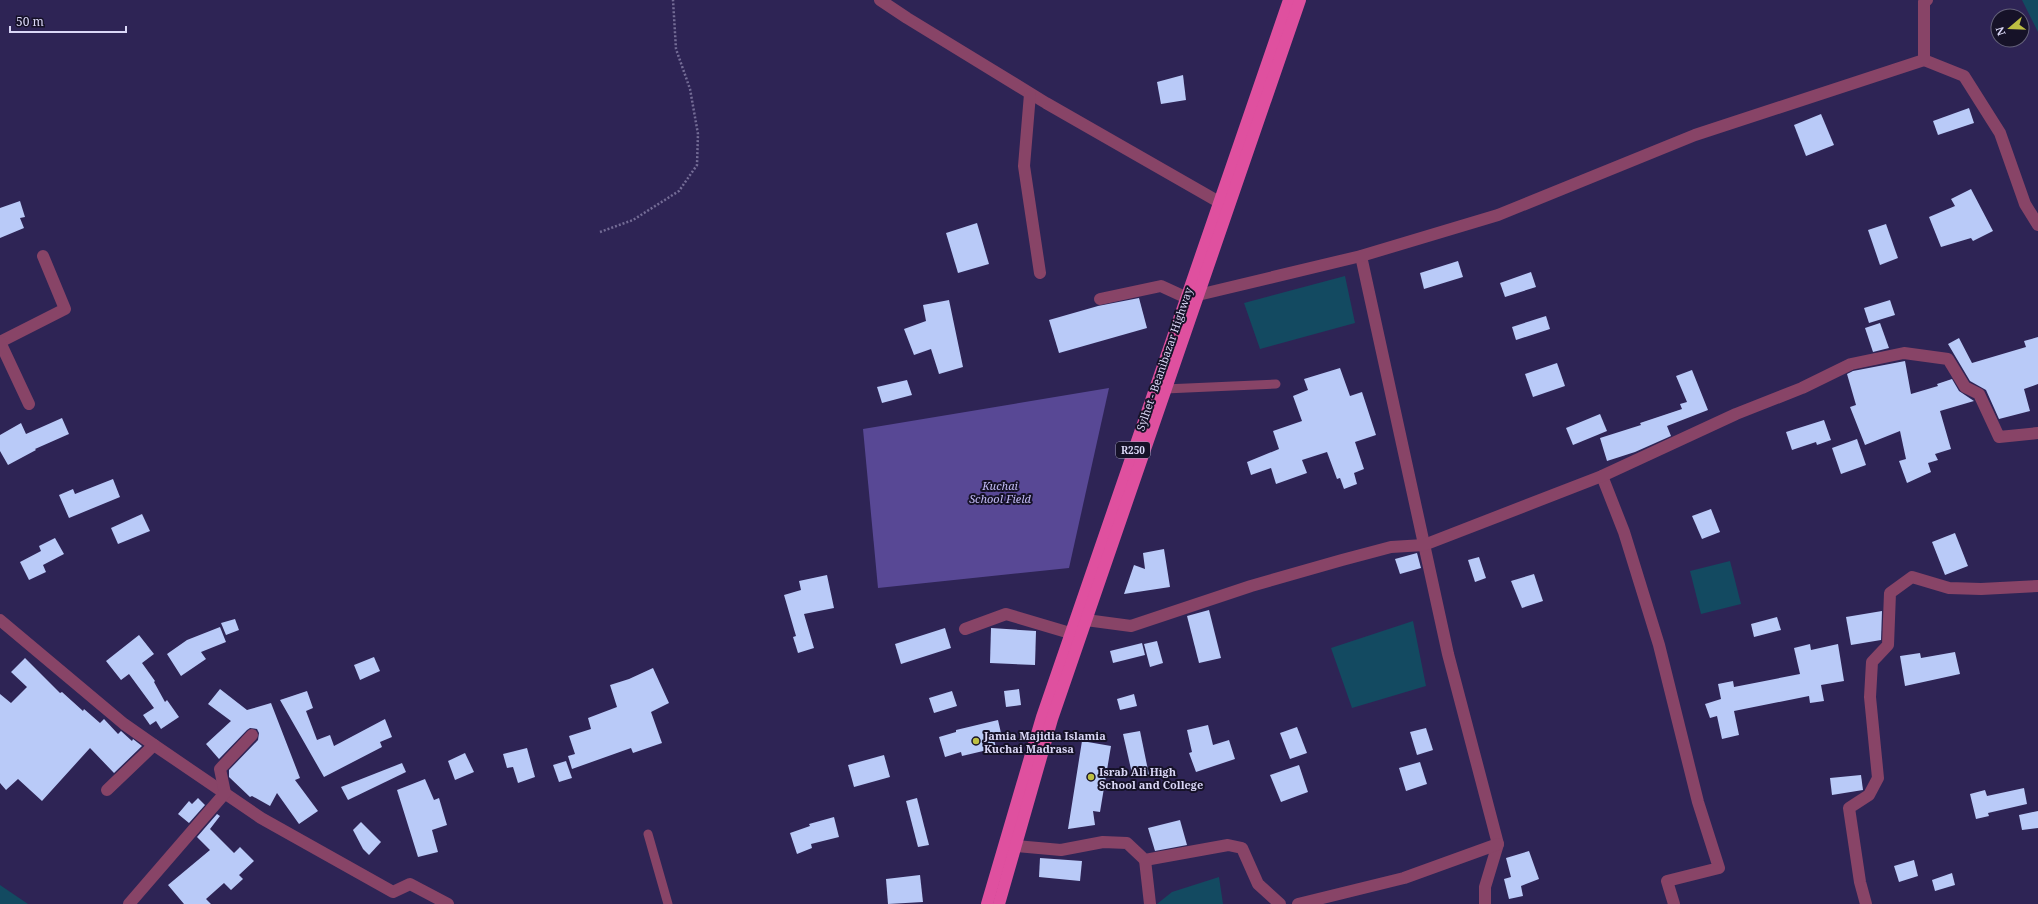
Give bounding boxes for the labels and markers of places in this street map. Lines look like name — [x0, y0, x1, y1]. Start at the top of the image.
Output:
place label: Jamia Majidia Islamia Kuchai Madrasa — [983, 728, 1106, 756]
marker: Jamia Majidia Islamia Kuchai Madrasa — [971, 736, 981, 746]
place label: Israb Ali High School and College — [1099, 764, 1203, 792]
marker: Israb Ali High School and College — [1086, 772, 1096, 782]

